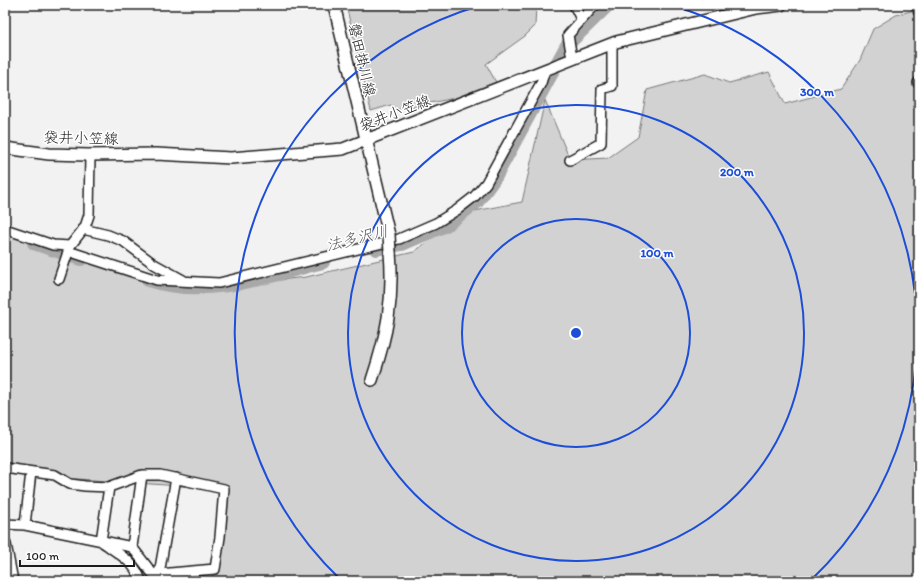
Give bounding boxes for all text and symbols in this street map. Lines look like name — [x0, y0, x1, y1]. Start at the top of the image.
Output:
street label: 磐田掛川線 — [345, 21, 379, 99]
text: 300 m — [800, 85, 835, 99]
street label: 袋井小笠線 — [357, 91, 433, 135]
street label: 袋井小笠線 — [43, 128, 119, 148]
text: 200 m — [720, 165, 755, 179]
water label: 法多沢川 — [324, 221, 390, 255]
text: 100 m — [640, 246, 674, 260]
centre of rings — [569, 326, 583, 340]
scale bar — [20, 542, 134, 568]
text: 100 m — [26, 549, 59, 563]

